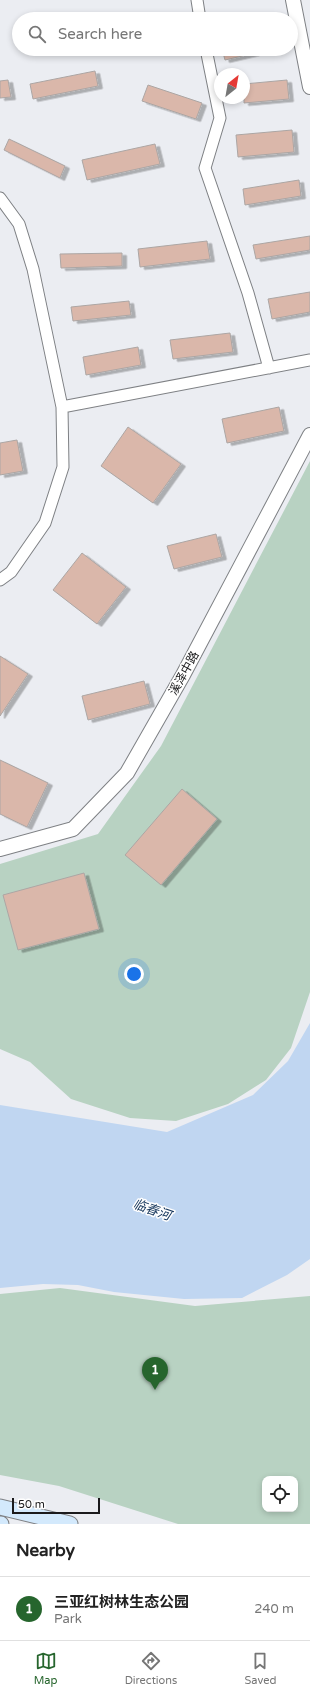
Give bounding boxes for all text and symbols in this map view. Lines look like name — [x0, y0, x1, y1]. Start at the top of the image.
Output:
search box — [12, 12, 298, 56]
icon: search — [26, 23, 48, 45]
text: Search here — [58, 25, 142, 43]
north arrow — [214, 68, 250, 104]
street label: 溪泽中路 — [166, 649, 202, 697]
your location — [124, 964, 144, 984]
water label: 临春河 — [131, 1196, 176, 1225]
pin: 1 — [142, 1357, 168, 1390]
map controls — [262, 1476, 298, 1512]
button: locate — [262, 1476, 298, 1512]
scale bar — [12, 1496, 100, 1515]
text: 50 m — [18, 1498, 45, 1511]
text: Nearby — [16, 1540, 75, 1561]
text: 三亚红树林生态公园 — [54, 1593, 189, 1611]
text: 1 — [25, 1601, 33, 1617]
text: 240 m — [254, 1601, 294, 1617]
text: Park — [54, 1611, 82, 1627]
tab: Map — [34, 1650, 57, 1687]
tab: Directions — [125, 1650, 177, 1687]
tab: Saved — [245, 1650, 276, 1687]

